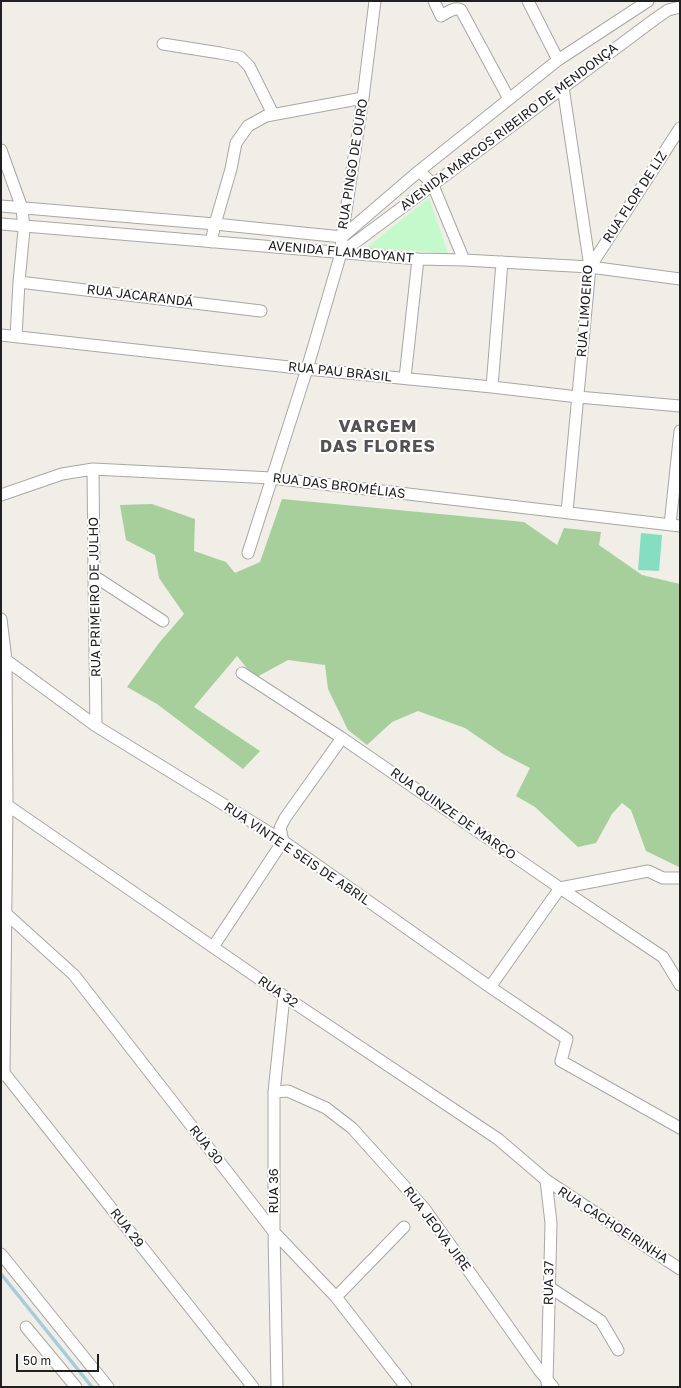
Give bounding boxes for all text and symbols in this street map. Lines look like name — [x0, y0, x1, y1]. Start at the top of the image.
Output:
street label: AVENIDA MARCOS RIBEIRO DE MENDONÇA — [397, 40, 621, 214]
street label: RUA PINGO DE OURO — [335, 98, 371, 230]
street label: RUA FLOR DE LIZ — [600, 148, 670, 246]
street label: AVENIDA FLAMBOYANT — [268, 238, 414, 266]
street label: RUA LIMOEIRO — [574, 264, 596, 358]
street label: RUA JACARANDÁ — [86, 282, 194, 310]
street label: RUA PAU BRASIL — [287, 359, 393, 385]
district label: VARGEM DAS FLORES — [320, 417, 436, 457]
street label: RUA DAS BROMÉLIAS — [272, 470, 406, 502]
street label: RUA PRIMEIRO DE JULHO — [86, 517, 104, 677]
street label: RUA QUINZE DE MARÇO — [387, 765, 519, 863]
street label: RUA VINTE E SEIS DE ABRIL — [221, 799, 373, 909]
street label: RUA 32 — [255, 973, 301, 1011]
street label: RUA 30 — [186, 1122, 226, 1168]
street label: RUA 36 — [266, 1168, 282, 1214]
street label: RUA CACHOEIRINHA — [555, 1183, 671, 1267]
street label: RUA JEOVA JIRE — [400, 1184, 474, 1274]
street label: RUA 29 — [107, 1205, 147, 1251]
street label: RUA 37 — [541, 1261, 557, 1305]
scale bar — [18, 1346, 101, 1372]
text: 50 m — [23, 1353, 51, 1368]

